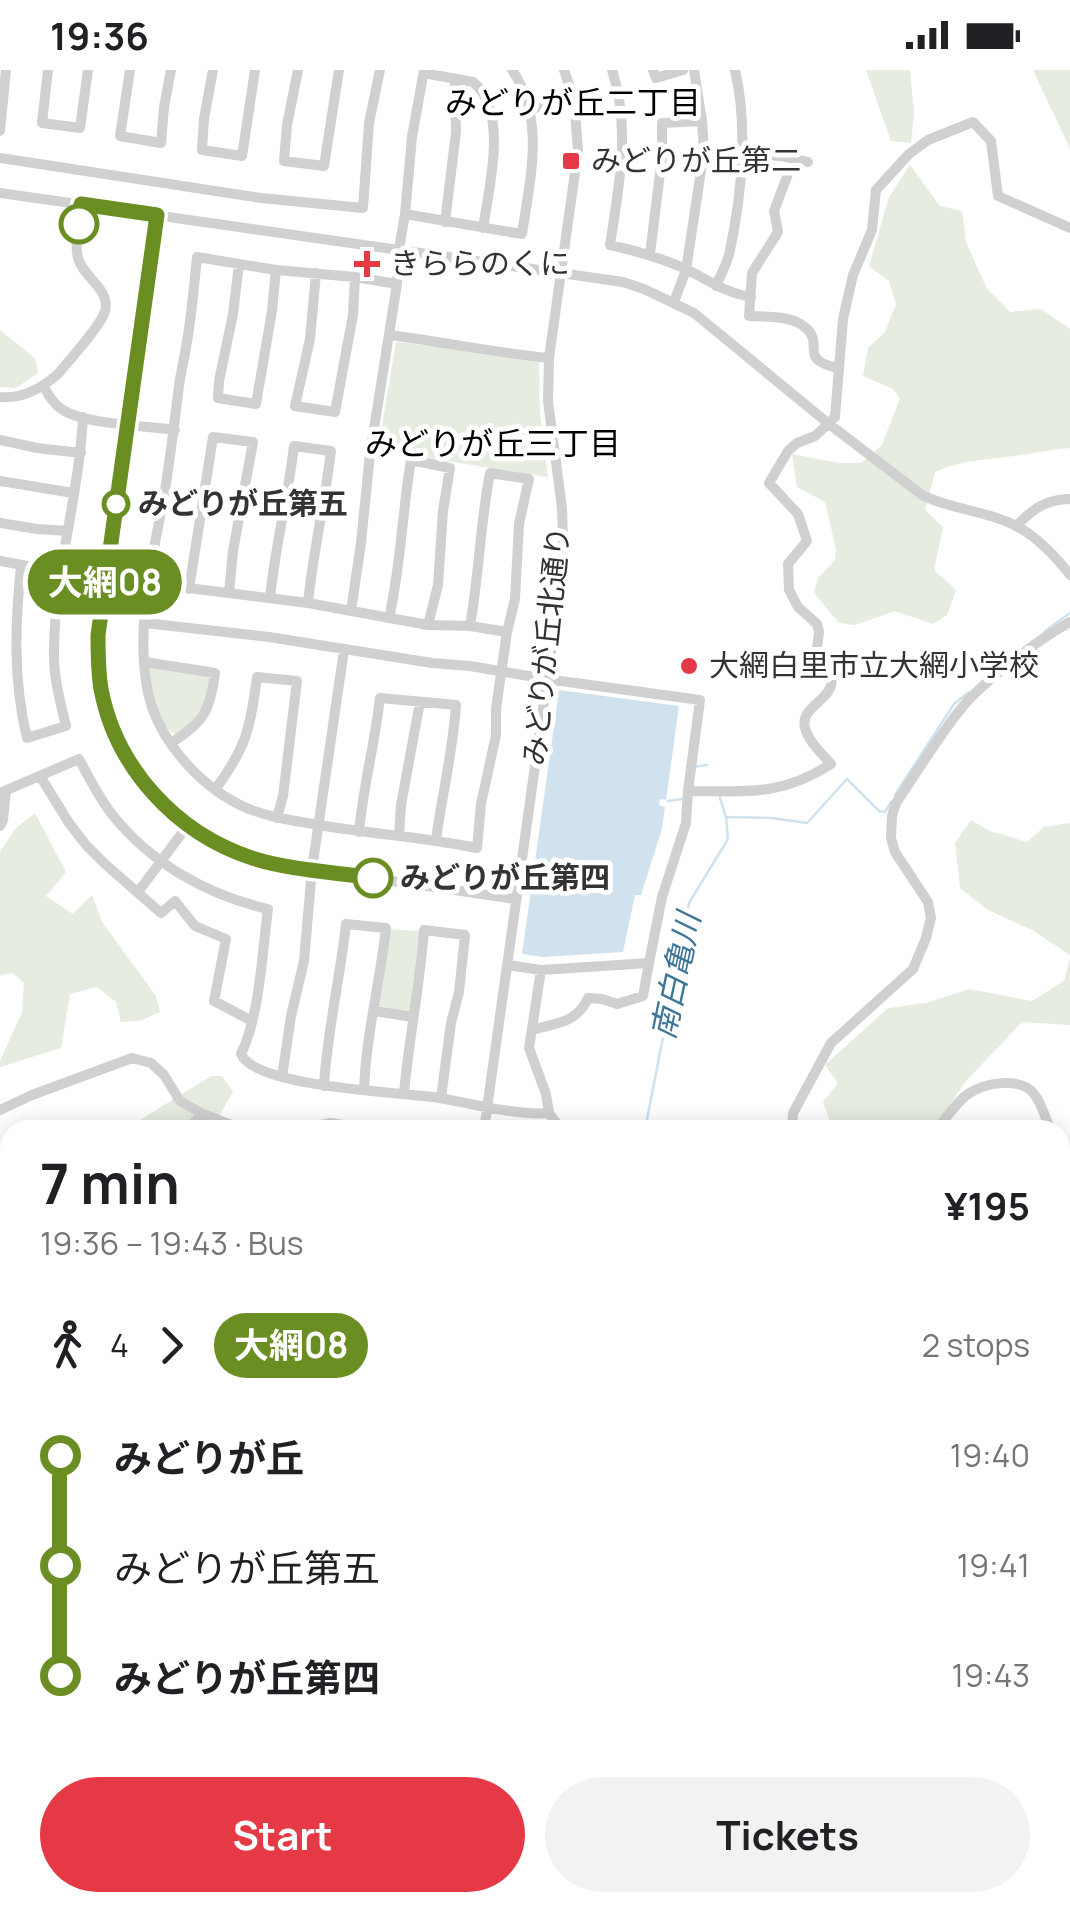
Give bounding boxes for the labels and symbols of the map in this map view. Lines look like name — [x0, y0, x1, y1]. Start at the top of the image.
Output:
district label: みどりが丘二丁目 — [445, 80, 701, 124]
place label: みどりが丘第二 — [591, 139, 801, 180]
marker: みどりが丘第二 — [560, 150, 582, 172]
unlabelled marker — [60, 205, 98, 243]
place label: きららのくに — [390, 242, 570, 283]
marker: きららのくに — [354, 251, 380, 277]
district label: みどりが丘三丁目 — [365, 421, 621, 465]
place label: みどりが丘第五 — [138, 482, 348, 523]
marker: みどりが丘第五 — [103, 491, 129, 517]
street label: みどりが丘北通り — [513, 524, 578, 767]
line badge: 大網08 — [35, 550, 175, 614]
place label: 大網白里市立大網小学校 — [709, 644, 1039, 685]
marker: 大網白里市立大網小学校 — [678, 655, 700, 677]
place label: みどりが丘第四 — [400, 856, 610, 897]
marker: みどりが丘第四 — [354, 859, 392, 897]
water label: 南白亀川 — [640, 906, 710, 1043]

